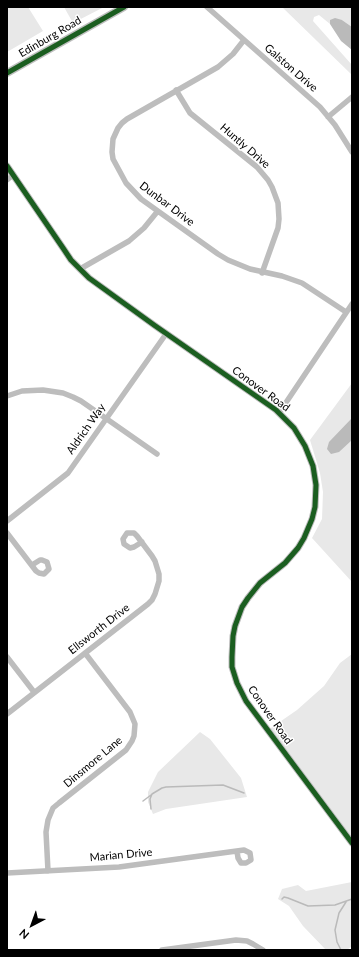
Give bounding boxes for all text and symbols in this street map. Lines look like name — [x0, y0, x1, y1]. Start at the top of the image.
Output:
street label: Edinburg Road — [16, 14, 84, 60]
street label: Galston Drive — [262, 41, 320, 95]
street label: Huntly Drive — [217, 121, 273, 171]
street label: Dunbar Drive — [137, 179, 197, 229]
street label: Conover Road — [230, 364, 292, 414]
street label: Aldrich Way — [64, 401, 108, 457]
street label: Ellsworth Drive — [66, 601, 132, 657]
street label: Conover Road — [245, 683, 295, 747]
street label: Dinsmore Lane — [61, 734, 125, 790]
street label: Marian Drive — [89, 846, 153, 864]
north arrow — [12, 905, 52, 945]
text: N — [16, 927, 31, 942]

